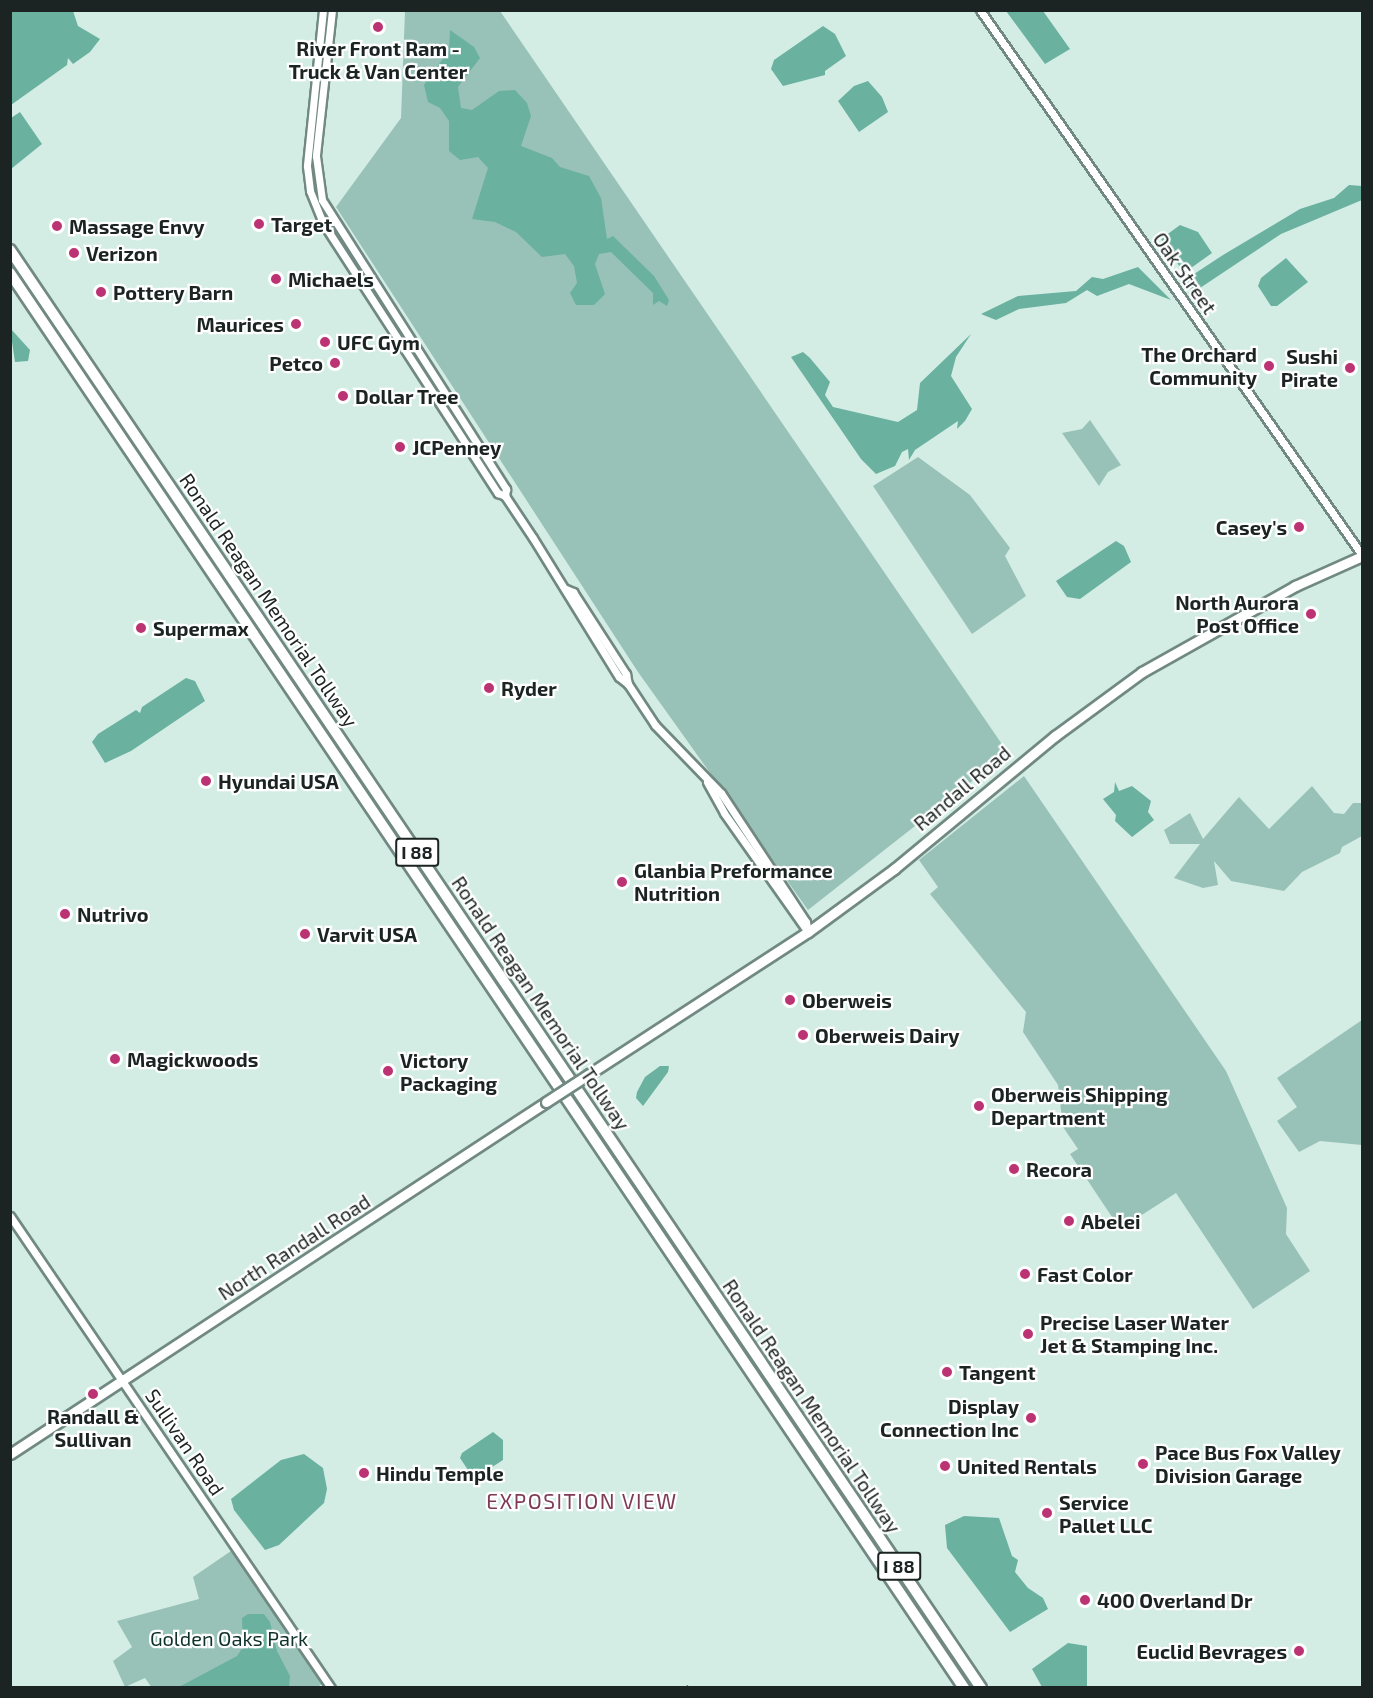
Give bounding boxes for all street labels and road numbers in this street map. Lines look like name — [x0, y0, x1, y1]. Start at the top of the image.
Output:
street label: Oak Street — [1148, 227, 1222, 319]
street label: Ronald Reagan Memorial Tollway — [175, 468, 363, 732]
street label: Randall Road — [908, 740, 1016, 836]
road number: I 88 — [394, 837, 440, 867]
street label: Ronald Reagan Memorial Tollway — [447, 871, 635, 1135]
street label: North Randall Road — [213, 1189, 375, 1305]
street label: Ronald Reagan Memorial Tollway — [718, 1274, 906, 1538]
street label: Sullivan Road — [141, 1384, 229, 1500]
road number: I 88 — [876, 1551, 922, 1581]

